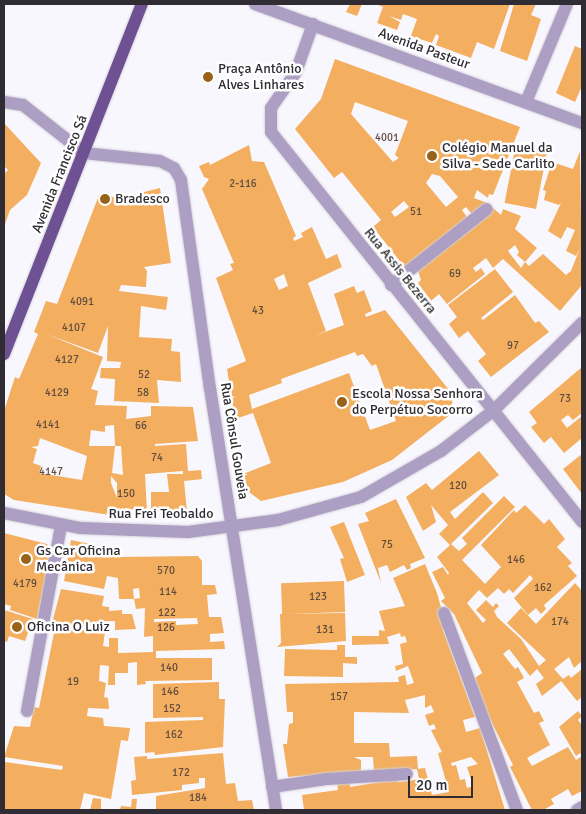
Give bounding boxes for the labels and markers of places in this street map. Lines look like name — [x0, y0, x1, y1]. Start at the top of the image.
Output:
place label: Praça Antônio Alves Linhares — [218, 61, 304, 94]
marker: Praça Antônio Alves Linhares — [202, 71, 214, 83]
place label: Colégio Manuel da Silva - Sede Carlito — [442, 140, 555, 172]
marker: Colégio Manuel da Silva - Sede Carlito — [426, 150, 438, 162]
place label: Bradesco — [115, 191, 170, 207]
marker: Bradesco — [99, 193, 111, 205]
place label: Escola Nossa Senhora do Perpétuo Socorro — [352, 386, 483, 418]
marker: Escola Nossa Senhora do Perpétuo Socorro — [336, 396, 348, 408]
place label: Gs Car Oficina Mecânica — [36, 543, 121, 576]
marker: Gs Car Oficina Mecânica — [20, 553, 32, 565]
place label: Oficina O Luiz — [27, 619, 110, 635]
marker: Oficina O Luiz — [11, 621, 23, 633]

